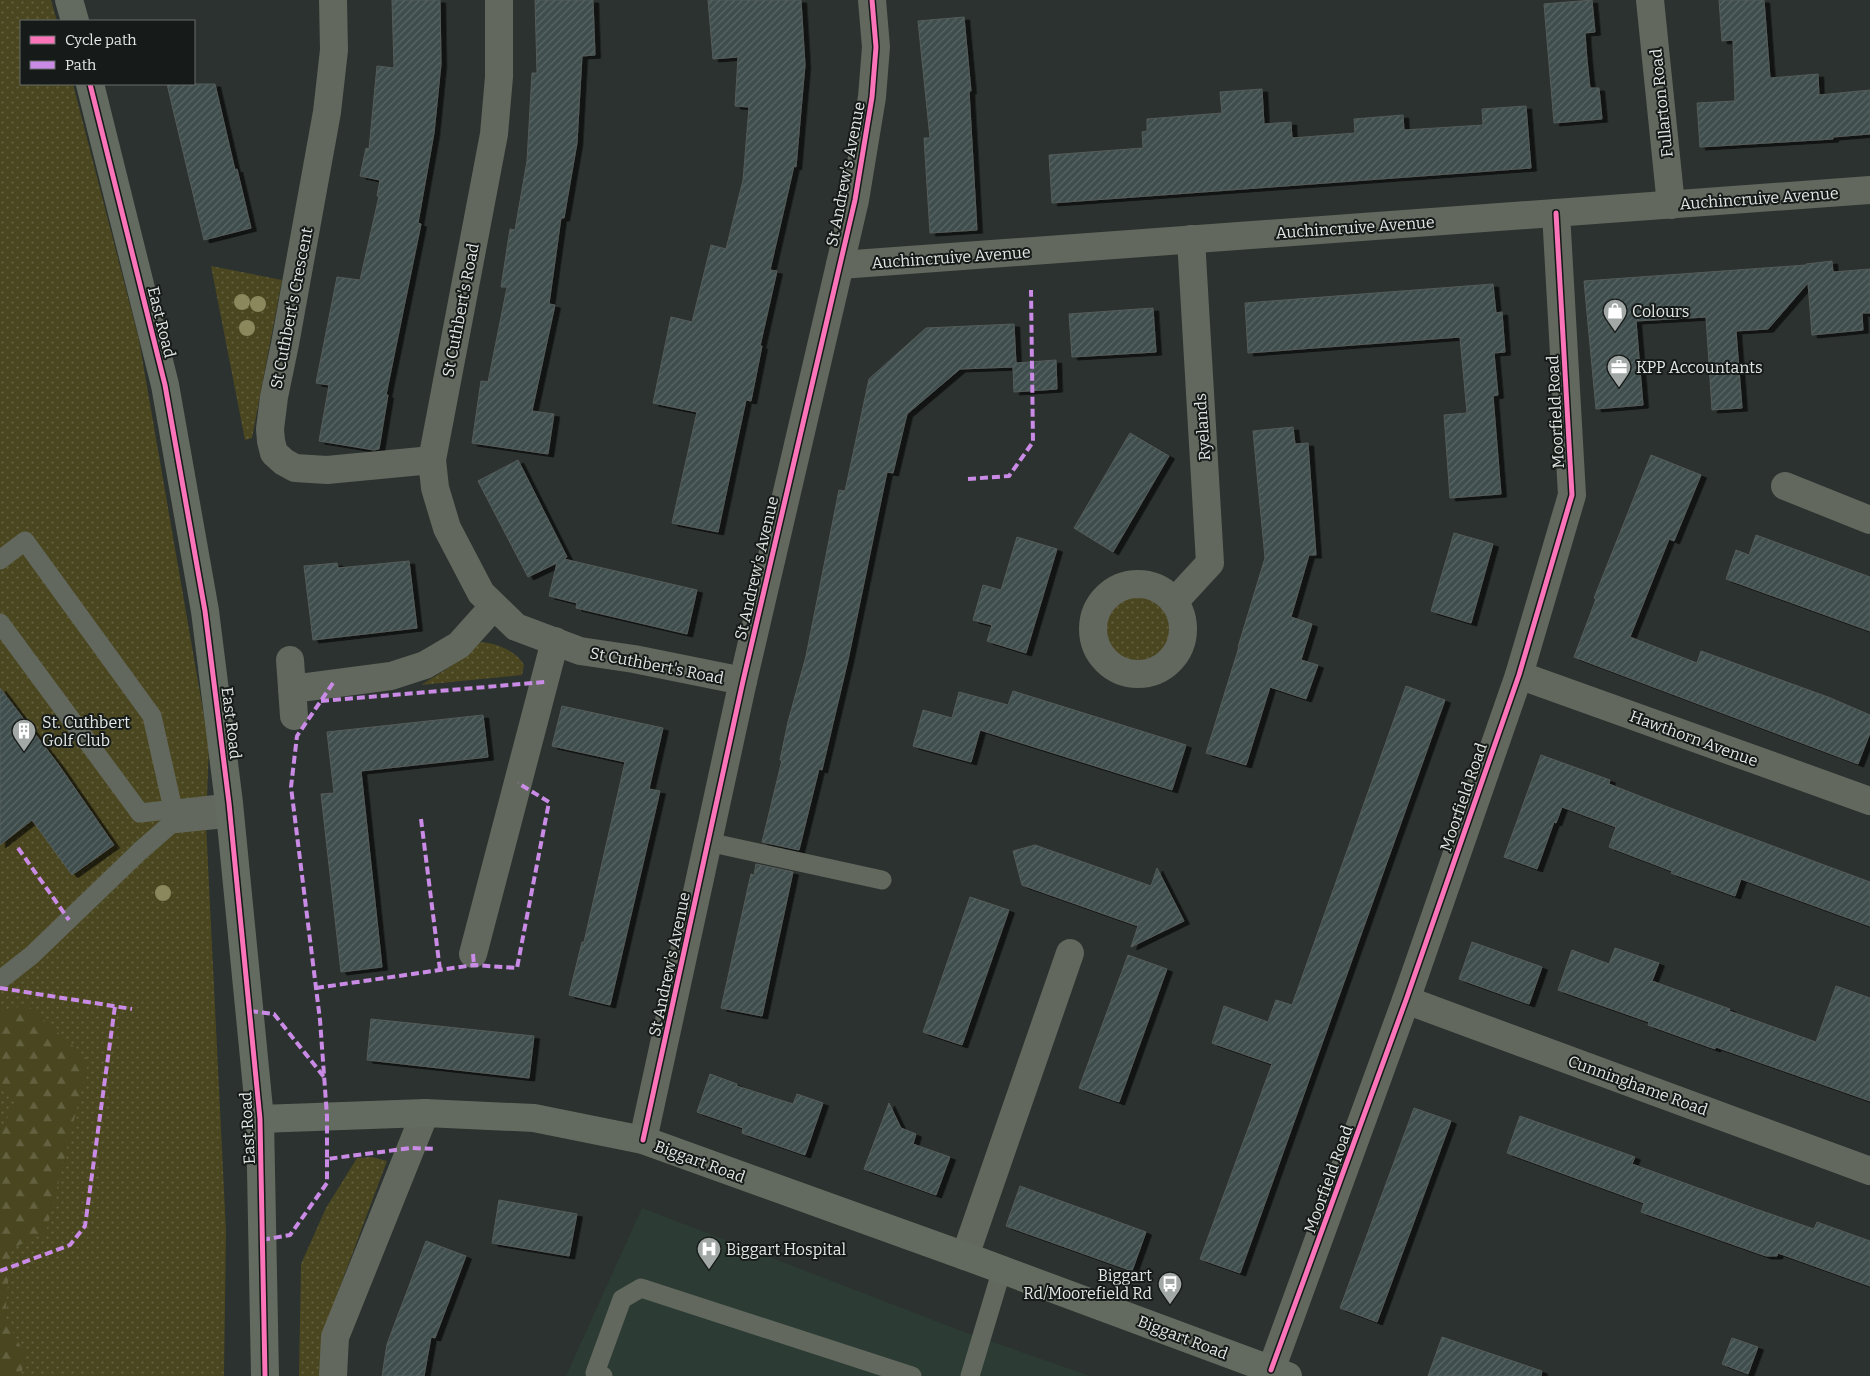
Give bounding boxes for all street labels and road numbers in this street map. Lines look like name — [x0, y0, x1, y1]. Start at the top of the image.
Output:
street label: Fullarton Road — [1646, 47, 1677, 158]
street label: St Andrew's Avenue — [822, 100, 869, 248]
street label: Auchincruive Avenue — [1679, 183, 1839, 214]
street label: Auchincruive Avenue — [1275, 212, 1435, 243]
street label: St Cuthbert's Crescent — [267, 226, 316, 390]
street label: St Cuthbert's Road — [438, 241, 483, 379]
street label: Auchincruive Avenue — [871, 242, 1031, 273]
street label: East Road — [144, 285, 180, 360]
street label: Moorfield Road — [1543, 354, 1568, 469]
street label: Ryelands — [1191, 393, 1214, 461]
street label: St Andrew's Avenue — [731, 494, 782, 642]
street label: St Cuthbert's Road — [588, 643, 726, 688]
street label: East Road — [218, 686, 245, 761]
street label: Hawthorn Avenue — [1627, 706, 1761, 770]
street label: Moorfield Road — [1436, 740, 1491, 854]
street label: St Andrew's Avenue — [645, 890, 694, 1038]
street label: Cunninghame Road — [1565, 1051, 1711, 1120]
street label: East Road — [236, 1091, 259, 1165]
street label: Moorfield Road — [1300, 1122, 1357, 1236]
street label: Biggart Road — [652, 1136, 748, 1187]
street label: Biggart Road — [1135, 1312, 1231, 1364]

